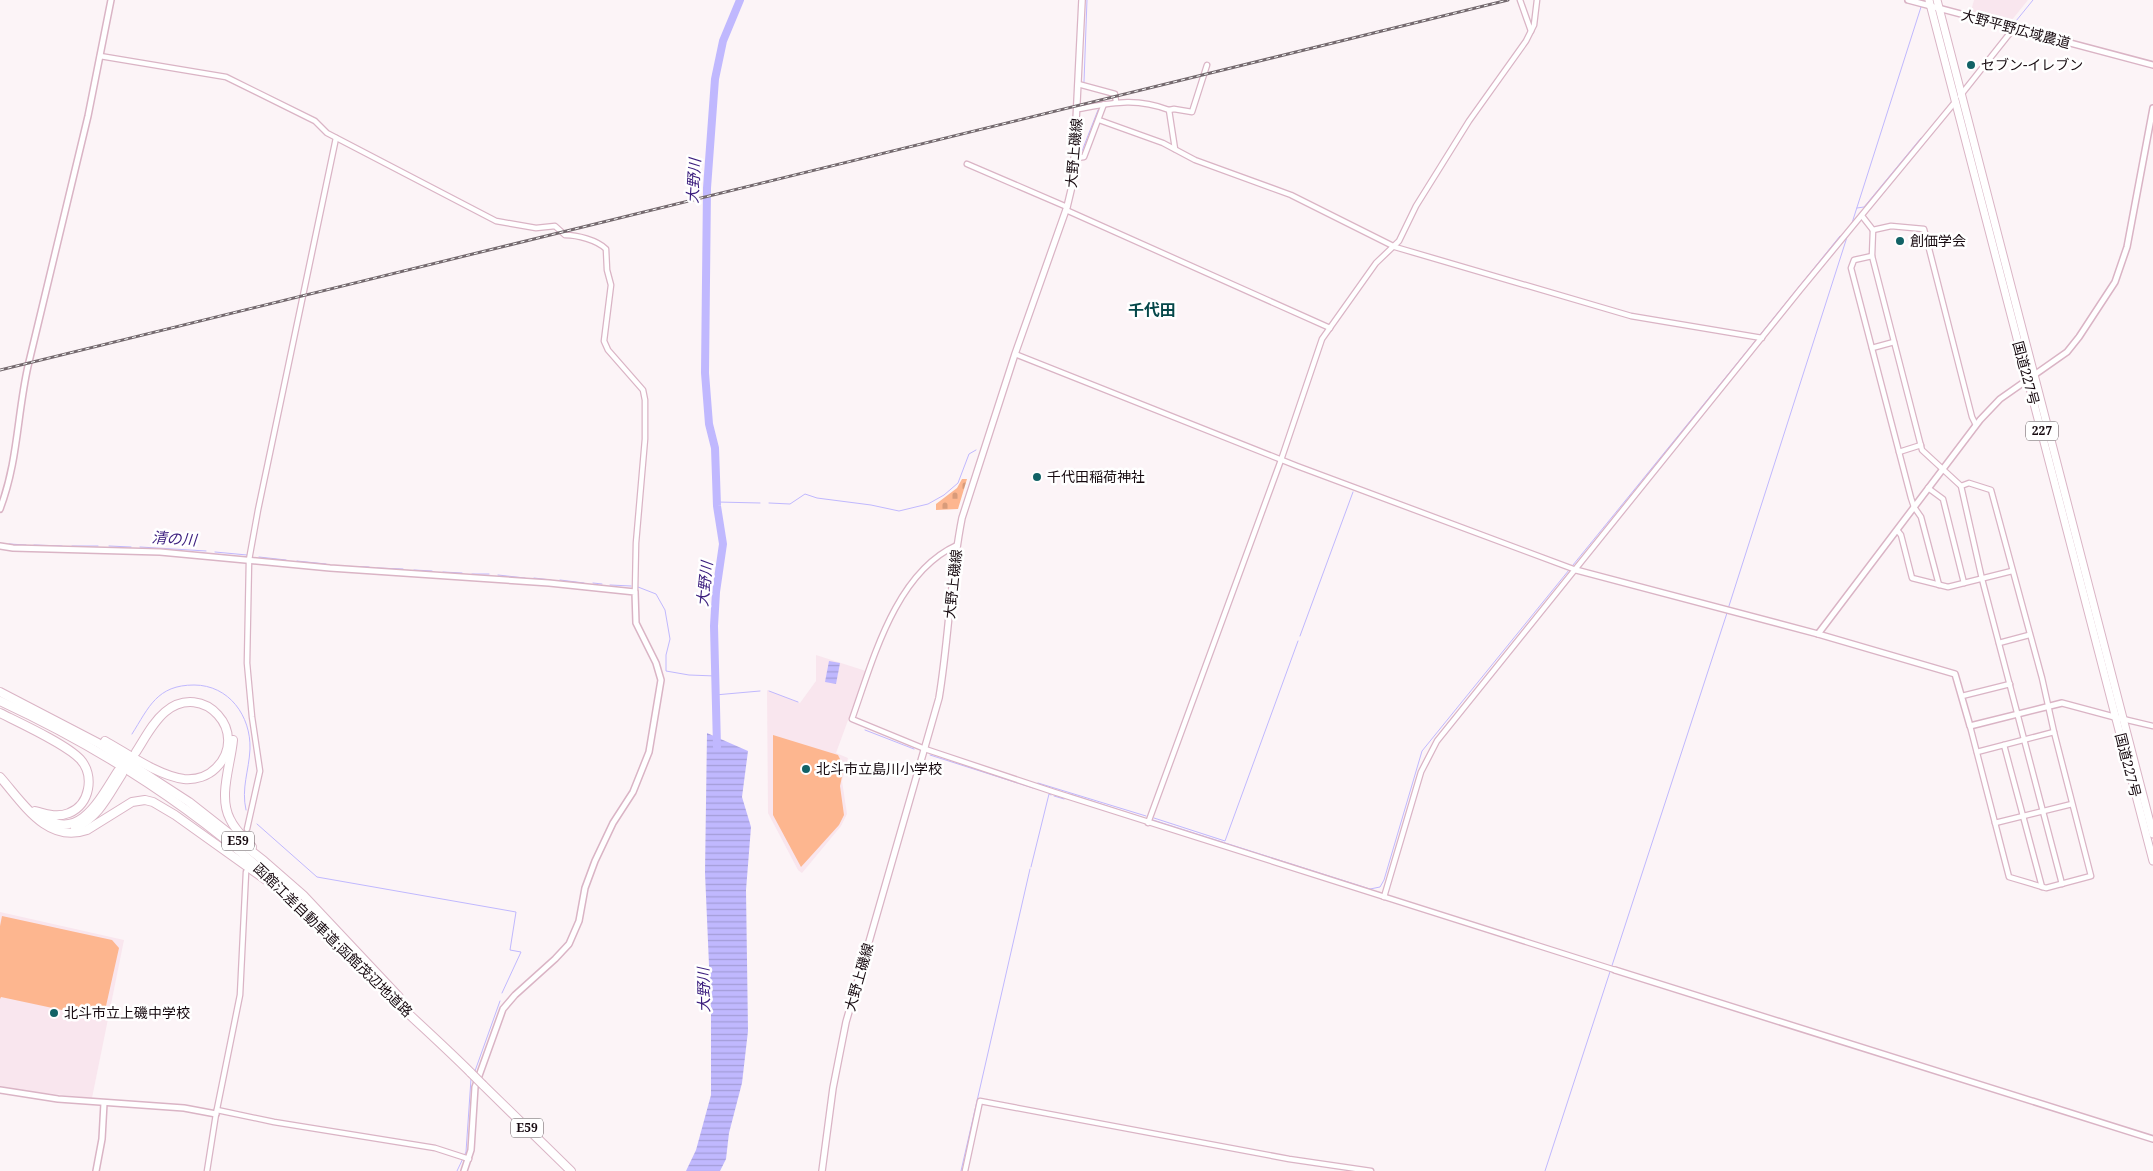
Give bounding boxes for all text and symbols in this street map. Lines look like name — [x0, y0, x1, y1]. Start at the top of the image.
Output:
street label: 大野平野広域農道 — [1960, 5, 2073, 52]
place label: セブン-イレブン — [1981, 55, 2083, 74]
marker: セブン-イレブン — [1965, 59, 1977, 71]
street label: 大野上磯線 — [1061, 117, 1086, 189]
water label: 大野川 — [682, 156, 704, 204]
place label: 創価学会 — [1910, 231, 1966, 250]
marker: 創価学会 — [1894, 235, 1906, 247]
district label: 千代田 — [1128, 299, 1176, 321]
street label: 国道227号 — [2009, 339, 2044, 407]
road number: 227 — [2026, 422, 2058, 441]
place label: 千代田稲荷神社 — [1047, 467, 1145, 486]
marker: 千代田稲荷神社 — [1031, 471, 1043, 483]
water label: 清の川 — [151, 526, 199, 550]
street label: 大野上磯線 — [939, 548, 966, 620]
water label: 大野川 — [692, 558, 717, 607]
street label: 国道227号 — [2111, 731, 2146, 799]
place label: 北斗市立島川小学校 — [816, 759, 942, 778]
marker: 北斗市立島川小学校 — [800, 763, 812, 775]
road number: E59 — [222, 831, 254, 850]
street label: 函館江差自動車道;函館茂辺地道路 — [250, 858, 417, 1021]
street label: 大野上磯線 — [840, 941, 877, 1013]
water label: 大野川 — [693, 965, 713, 1013]
place label: 北斗市立上磯中学校 — [64, 1003, 190, 1022]
marker: 北斗市立上磯中学校 — [48, 1007, 60, 1019]
road number: E59 — [511, 1118, 543, 1138]

